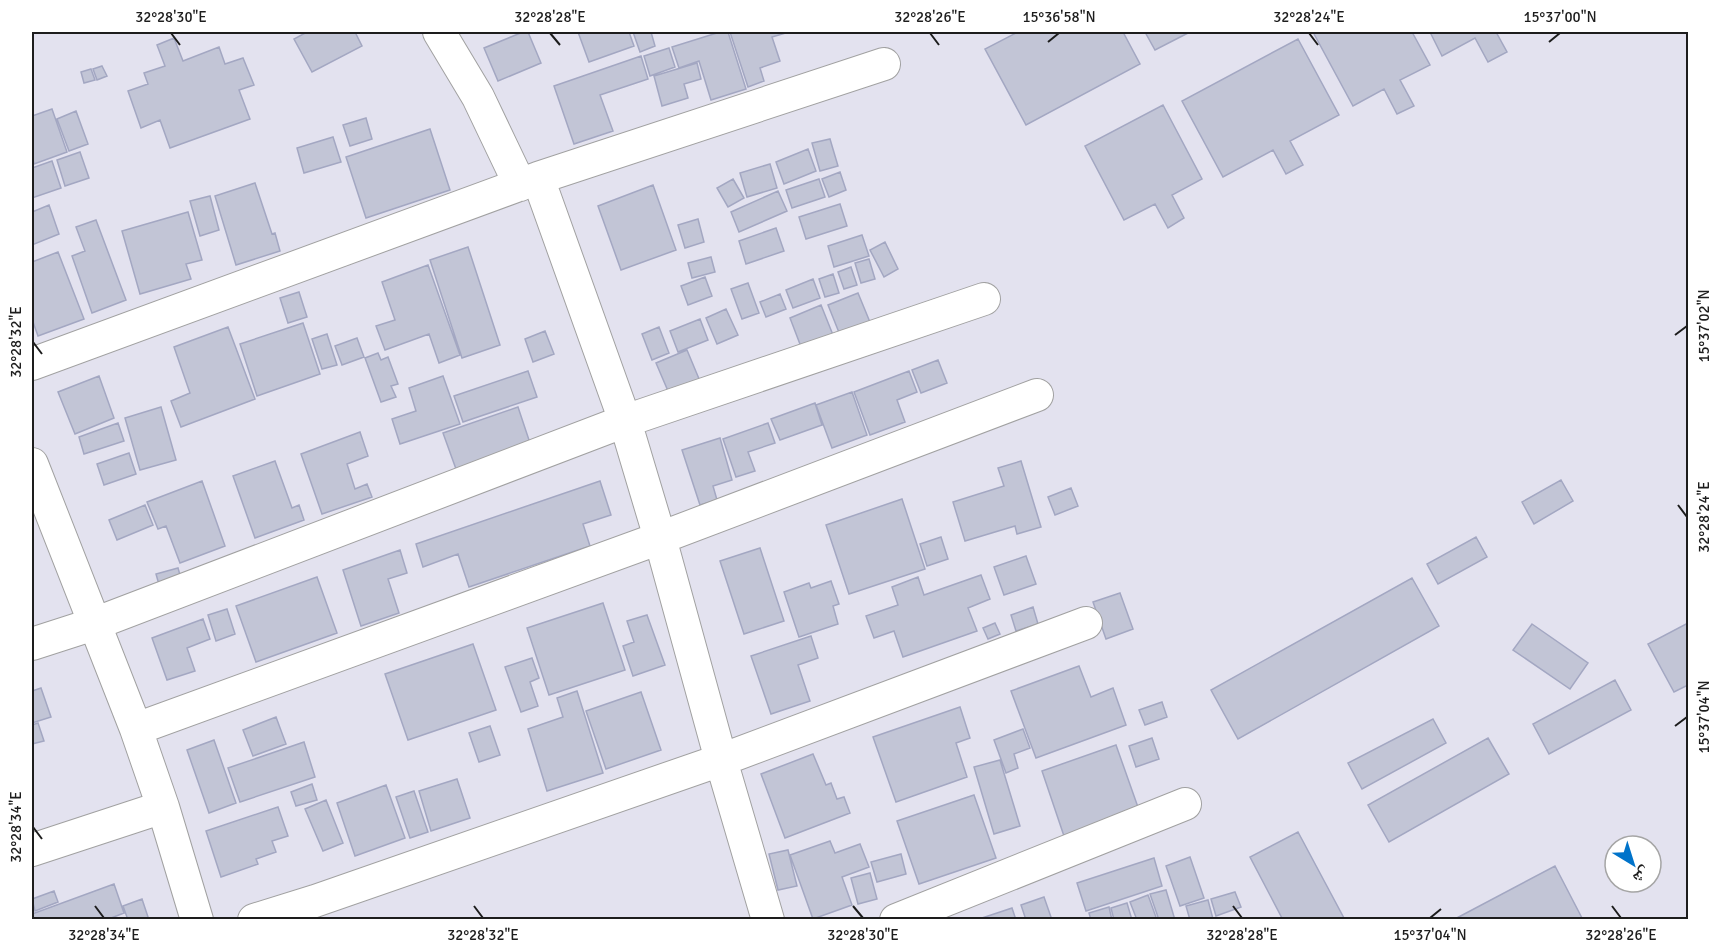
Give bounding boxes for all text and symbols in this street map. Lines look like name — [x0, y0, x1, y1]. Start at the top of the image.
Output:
text: 32°28'30"E — [135, 8, 207, 26]
text: 32°28'28"E — [514, 8, 586, 26]
text: 32°28'26"E — [894, 8, 966, 26]
text: 15°36'58"N — [1022, 8, 1096, 26]
text: 32°28'24"E — [1273, 8, 1345, 26]
text: 15°37'00"N — [1523, 8, 1597, 26]
text: 15°37'02"N — [1695, 289, 1713, 363]
text: 32°28'32"E — [7, 306, 25, 378]
text: 32°28'24"E — [1695, 481, 1713, 553]
text: 15°37'04"N — [1695, 680, 1713, 754]
text: 32°28'34"E — [7, 791, 25, 863]
north arrow — [1603, 834, 1663, 894]
text: ش — [1629, 862, 1654, 888]
text: 32°28'34"E — [68, 926, 140, 944]
text: 32°28'32"E — [447, 926, 519, 944]
text: 32°28'30"E — [827, 926, 899, 944]
text: 32°28'28"E — [1206, 926, 1278, 944]
text: 15°37'04"N — [1393, 926, 1467, 944]
text: 32°28'26"E — [1585, 926, 1657, 944]

